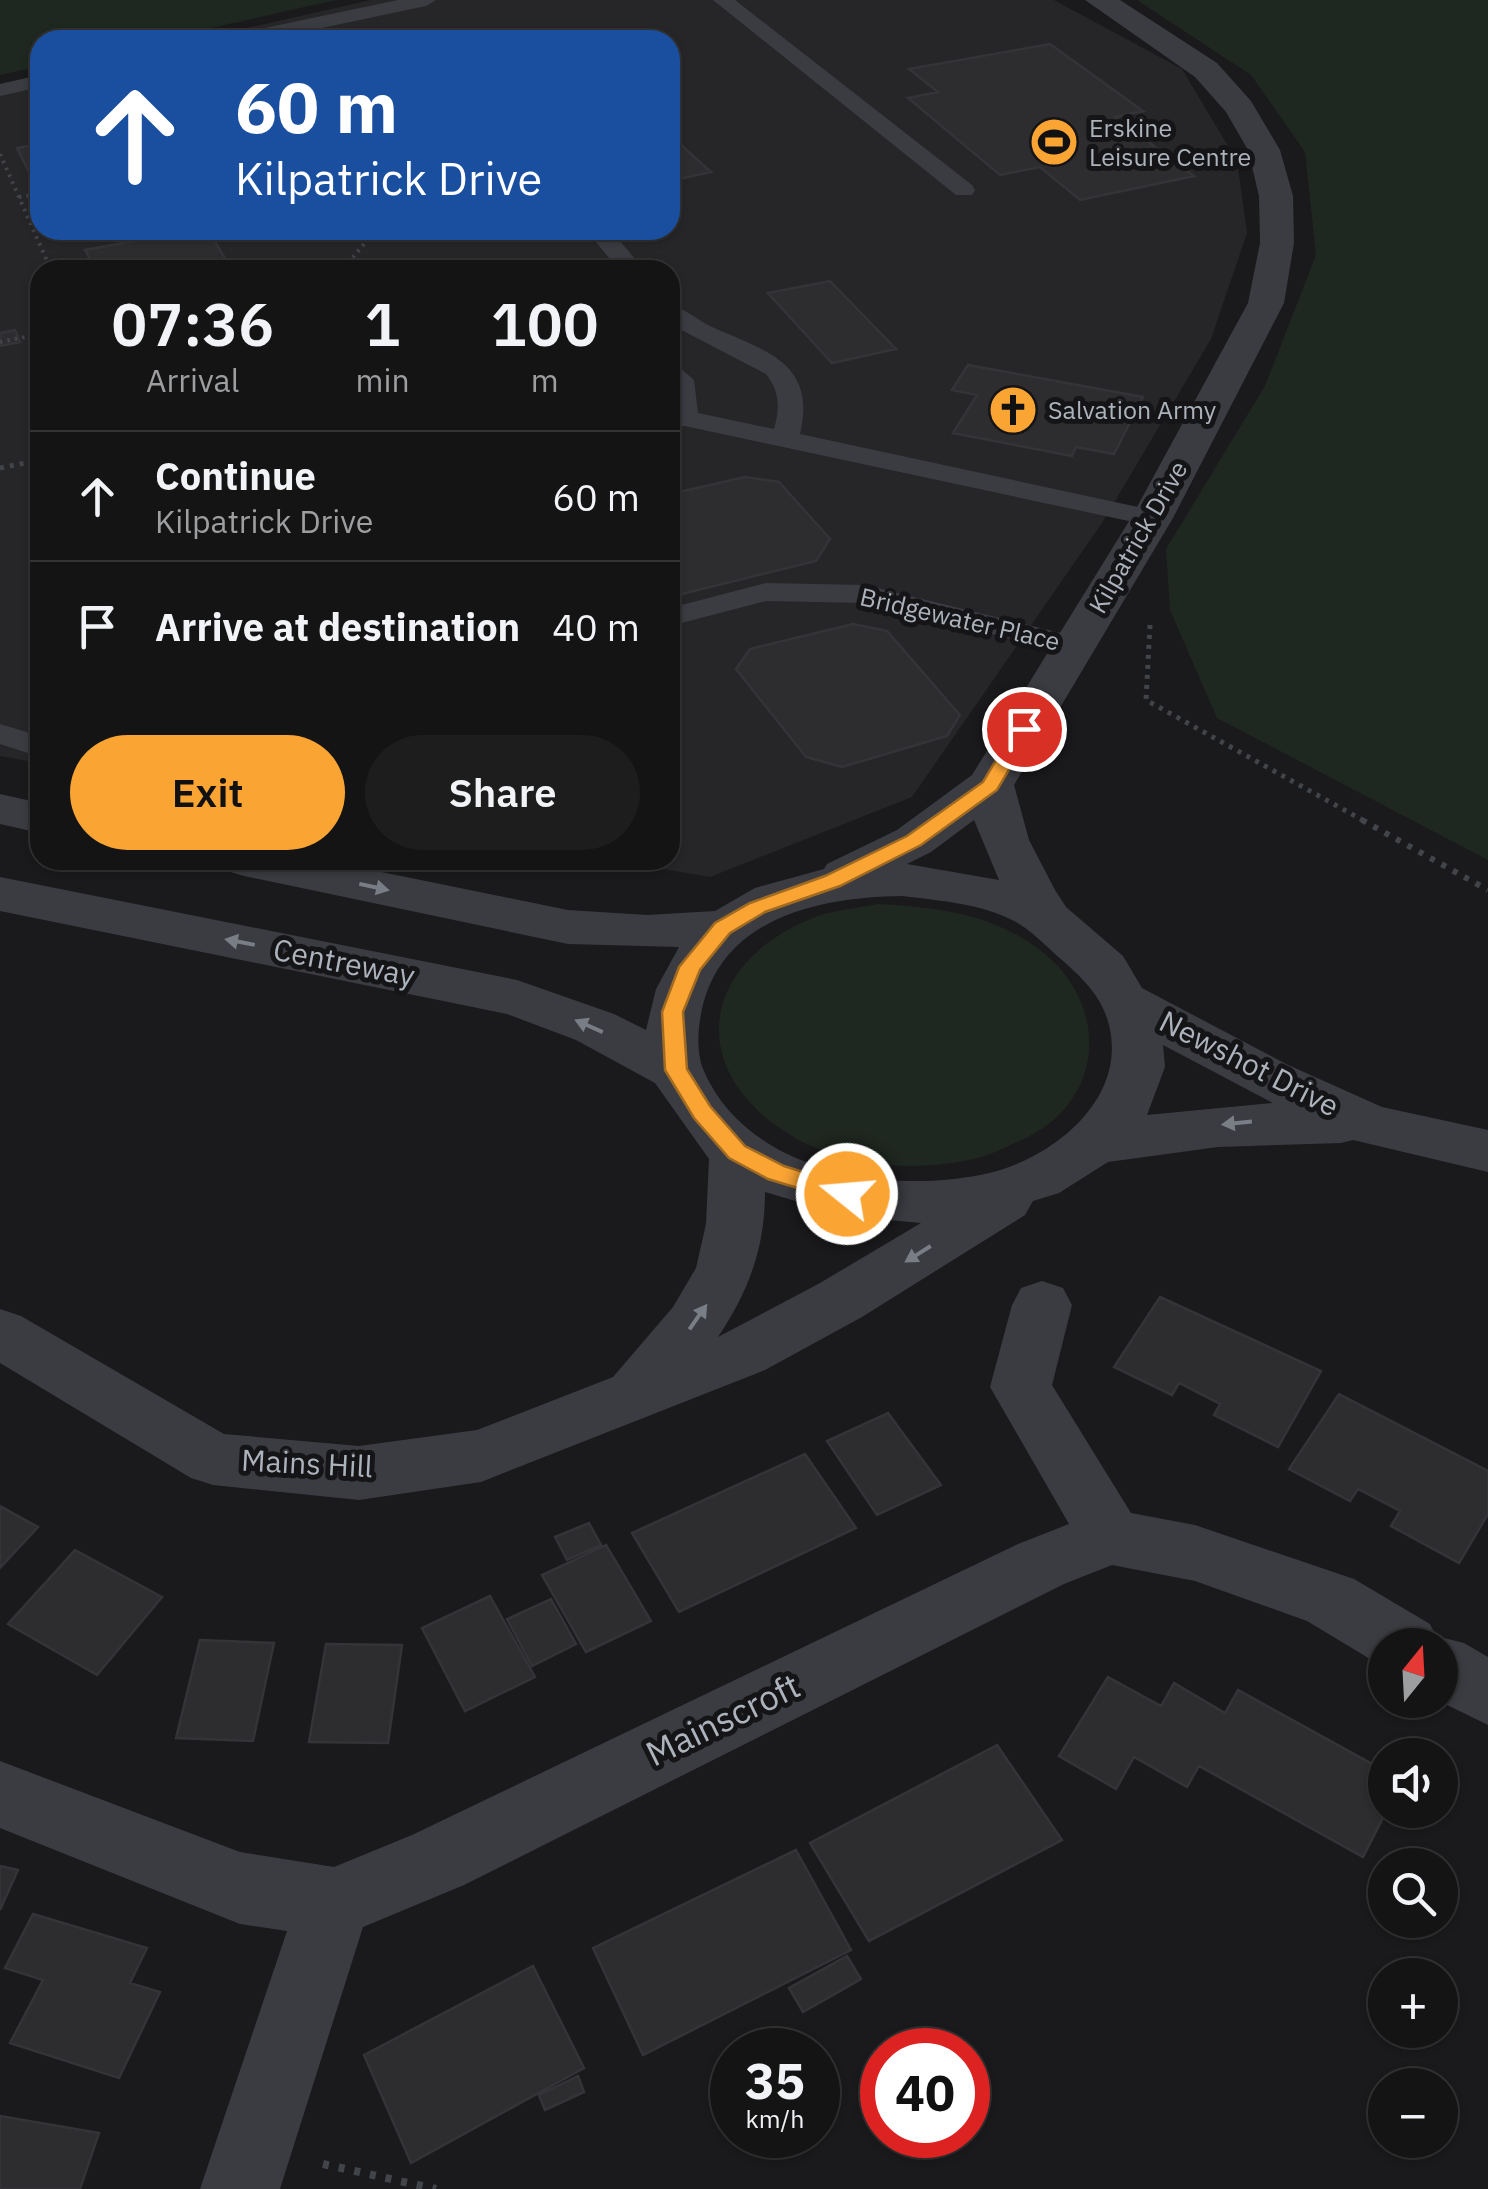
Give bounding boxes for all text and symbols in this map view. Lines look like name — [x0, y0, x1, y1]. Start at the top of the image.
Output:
text: 60 m — [235, 61, 398, 152]
icon: ahead — [70, 70, 200, 200]
place label: Erskine Leisure Centre — [1089, 111, 1251, 173]
sports icon: Erskine Leisure Centre — [1028, 116, 1080, 168]
text: Kilpatrick Drive — [235, 149, 542, 207]
text: 07:36 — [111, 284, 274, 363]
text: 1 — [365, 284, 401, 363]
text: 100 — [491, 284, 599, 363]
text: Arrival — [146, 359, 239, 401]
text: min — [355, 359, 410, 401]
text: m — [531, 359, 559, 401]
church icon: Salvation Army — [987, 384, 1039, 436]
place label: Salvation Army — [1048, 393, 1217, 426]
text: Continue — [155, 451, 316, 500]
street label: Kilpatrick Drive — [1081, 455, 1195, 619]
icon: ahead — [70, 469, 125, 524]
text: 60 m — [552, 472, 640, 521]
text: Kilpatrick Drive — [155, 500, 373, 542]
street label: Bridgewater Place — [857, 579, 1063, 658]
icon: arrive — [70, 599, 125, 654]
text: Arrive at destination — [155, 602, 520, 651]
text: 40 m — [552, 602, 640, 651]
pin — [982, 687, 1067, 772]
icon: arrive — [997, 702, 1052, 757]
button: Exit — [70, 735, 345, 850]
button: Share — [365, 735, 640, 850]
one-way arrow — [359, 879, 390, 895]
street label: Centreway — [270, 929, 418, 994]
one-way arrow — [224, 934, 255, 950]
street label: Newshot Drive — [1153, 1001, 1346, 1125]
one-way arrow — [574, 1017, 603, 1034]
one-way arrow — [1221, 1115, 1252, 1131]
position arrow — [795, 1142, 899, 1246]
one-way arrow — [904, 1245, 931, 1263]
one-way arrow — [688, 1304, 707, 1331]
street label: Mains Hill — [240, 1440, 374, 1485]
north arrow — [1368, 1628, 1458, 1718]
map controls — [1368, 1628, 1458, 2158]
street label: Mainscroft — [638, 1662, 807, 1776]
button: sound — [1368, 1738, 1458, 1828]
button: search — [1368, 1848, 1458, 1938]
button: + — [1368, 1958, 1458, 2048]
speed limit sign: 40 — [860, 2028, 990, 2158]
text: 35 — [745, 2048, 805, 2113]
button: − — [1368, 2068, 1458, 2158]
text: km/h — [746, 2102, 804, 2135]

